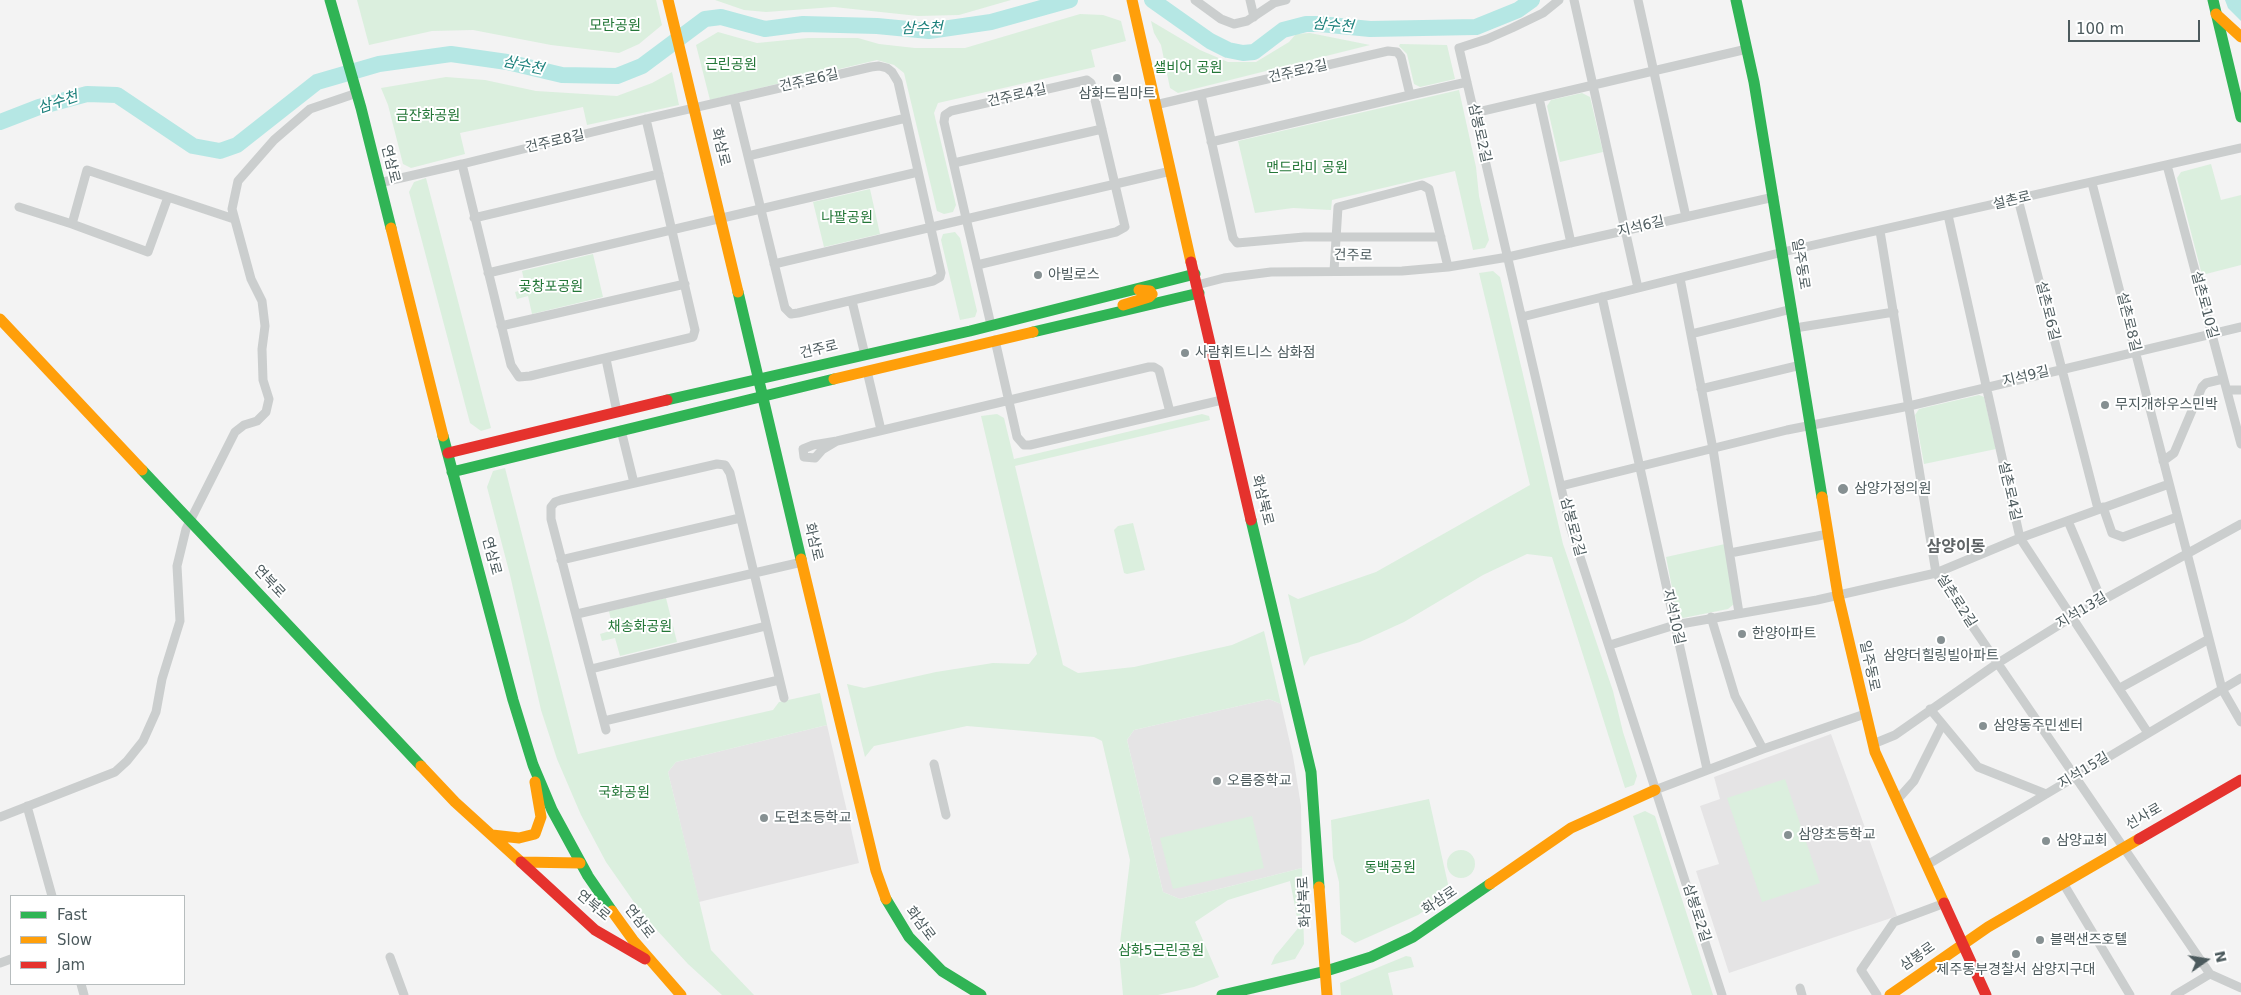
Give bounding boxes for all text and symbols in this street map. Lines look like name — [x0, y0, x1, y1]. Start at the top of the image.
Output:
scale bar — [2071, 10, 2204, 42]
water label: 삼수천 — [1312, 15, 1354, 37]
park label: 모란공원 — [589, 18, 641, 34]
water label: 삼수천 — [901, 20, 943, 38]
text: 100 m — [2076, 20, 2124, 38]
water label: 삼수천 — [501, 53, 545, 79]
park label: 근린공원 — [705, 57, 757, 73]
street label: 건주로2길 — [1267, 57, 1329, 87]
park label: 샐비어 공원 — [1154, 60, 1222, 76]
street label: 건주로6길 — [778, 66, 840, 96]
marker: 삼화드림마트 — [1111, 72, 1123, 84]
street label: 건주로4길 — [986, 81, 1048, 111]
place label: 삼화드림마트 — [1078, 86, 1156, 102]
water label: 삼수천 — [36, 88, 80, 118]
street label: 삼봉로2길 — [1464, 102, 1494, 164]
park label: 금잔화공원 — [396, 108, 460, 124]
street label: 화삼로 — [707, 126, 733, 168]
street label: 건주로8길 — [524, 127, 586, 157]
street label: 연삼로 — [377, 143, 403, 185]
park label: 맨드라미 공원 — [1266, 160, 1348, 176]
street label: 설촌로 — [1991, 188, 2033, 214]
park label: 나팔공원 — [821, 210, 873, 226]
street label: 지석6길 — [1616, 213, 1666, 241]
street label: 일주동로 — [1788, 237, 1812, 291]
street label: 건주로 — [1334, 247, 1372, 265]
place label: 아빌로스 — [1048, 267, 1100, 283]
marker: 아빌로스 — [1032, 269, 1044, 281]
street label: 설촌로10길 — [2187, 269, 2221, 341]
park label: 곶창포공원 — [519, 279, 583, 295]
street label: 설촌로6길 — [2032, 280, 2062, 342]
street label: 설촌로8길 — [2113, 291, 2143, 353]
street label: 건주로 — [798, 337, 840, 363]
place label: 사람휘트니스 삼화점 — [1195, 345, 1315, 361]
marker: 사람휘트니스 삼화점 — [1179, 347, 1191, 359]
street label: 지석9길 — [2001, 363, 2051, 391]
place label: 무지개하우스민박 — [2115, 397, 2218, 413]
marker: 무지개하우스민박 — [2099, 399, 2111, 411]
street label: 설촌로4길 — [1994, 460, 2024, 522]
street label: 화삼북로 — [1248, 473, 1276, 527]
place label: 삼양가정의원 — [1854, 481, 1931, 497]
marker: 삼양가정의원 — [1836, 482, 1850, 496]
street label: 삼봉로2길 — [1556, 496, 1588, 558]
street label: 화삼로 — [800, 521, 826, 563]
street label: 연삼로 — [478, 535, 504, 577]
district label: 삼양이동 — [1927, 538, 1985, 558]
street label: 연북로 — [250, 562, 288, 602]
street label: 설촌로2길 — [1932, 571, 1980, 631]
street label: 지석10길 — [1658, 588, 1688, 646]
street label: 지석13길 — [2053, 589, 2111, 633]
park label: 채송화공원 — [608, 619, 672, 635]
place label: 한양아파트 — [1752, 626, 1816, 642]
marker: 한양아파트 — [1736, 628, 1748, 640]
marker: 삼양더힐링빌아파트 — [1935, 634, 1947, 646]
street label: 일주동로 — [1855, 639, 1883, 693]
place label: 삼양더힐링빌아파트 — [1883, 648, 1999, 664]
place label: 삼양동주민센터 — [1993, 718, 2083, 734]
marker: 삼양동주민센터 — [1977, 720, 1989, 732]
street label: 지석15길 — [2055, 749, 2113, 793]
place label: 오름중학교 — [1227, 773, 1291, 789]
marker: 오름중학교 — [1211, 775, 1223, 787]
park label: 국화공원 — [598, 785, 650, 801]
street label: 선사로 — [2123, 800, 2165, 834]
place label: 도련초등학교 — [774, 810, 851, 826]
marker: 도련초등학교 — [758, 812, 770, 824]
place label: 삼양초등학교 — [1798, 827, 1875, 843]
marker: 삼양초등학교 — [1782, 829, 1794, 841]
place label: 삼양교회 — [2056, 833, 2108, 849]
marker: 삼양교회 — [2040, 835, 2052, 847]
park label: 동백공원 — [1364, 860, 1416, 876]
street label: 화삼북로 — [1295, 876, 1315, 928]
street label: 삼봉로2길 — [1679, 882, 1713, 944]
street label: 화삼로 — [1419, 883, 1461, 919]
street label: 연북로 — [573, 887, 613, 925]
legend — [10, 895, 185, 985]
street label: 연삼로 — [620, 902, 658, 942]
street label: 화삼로 — [902, 904, 938, 944]
text: Fast — [57, 906, 87, 924]
text: Slow — [57, 931, 92, 949]
place label: 블랙샌즈호텔 — [2050, 932, 2127, 948]
marker: 블랙샌즈호텔 — [2034, 934, 2046, 946]
north arrow — [2181, 935, 2231, 985]
street label: 삼봉로 — [1897, 939, 1939, 975]
park label: 삼화5근린공원 — [1118, 943, 1204, 959]
marker: 제주동부경찰서 삼양지구대 — [2010, 948, 2022, 960]
text: N — [2212, 949, 2230, 964]
text: Jam — [57, 956, 85, 974]
place label: 제주동부경찰서 삼양지구대 — [1936, 962, 2096, 978]

